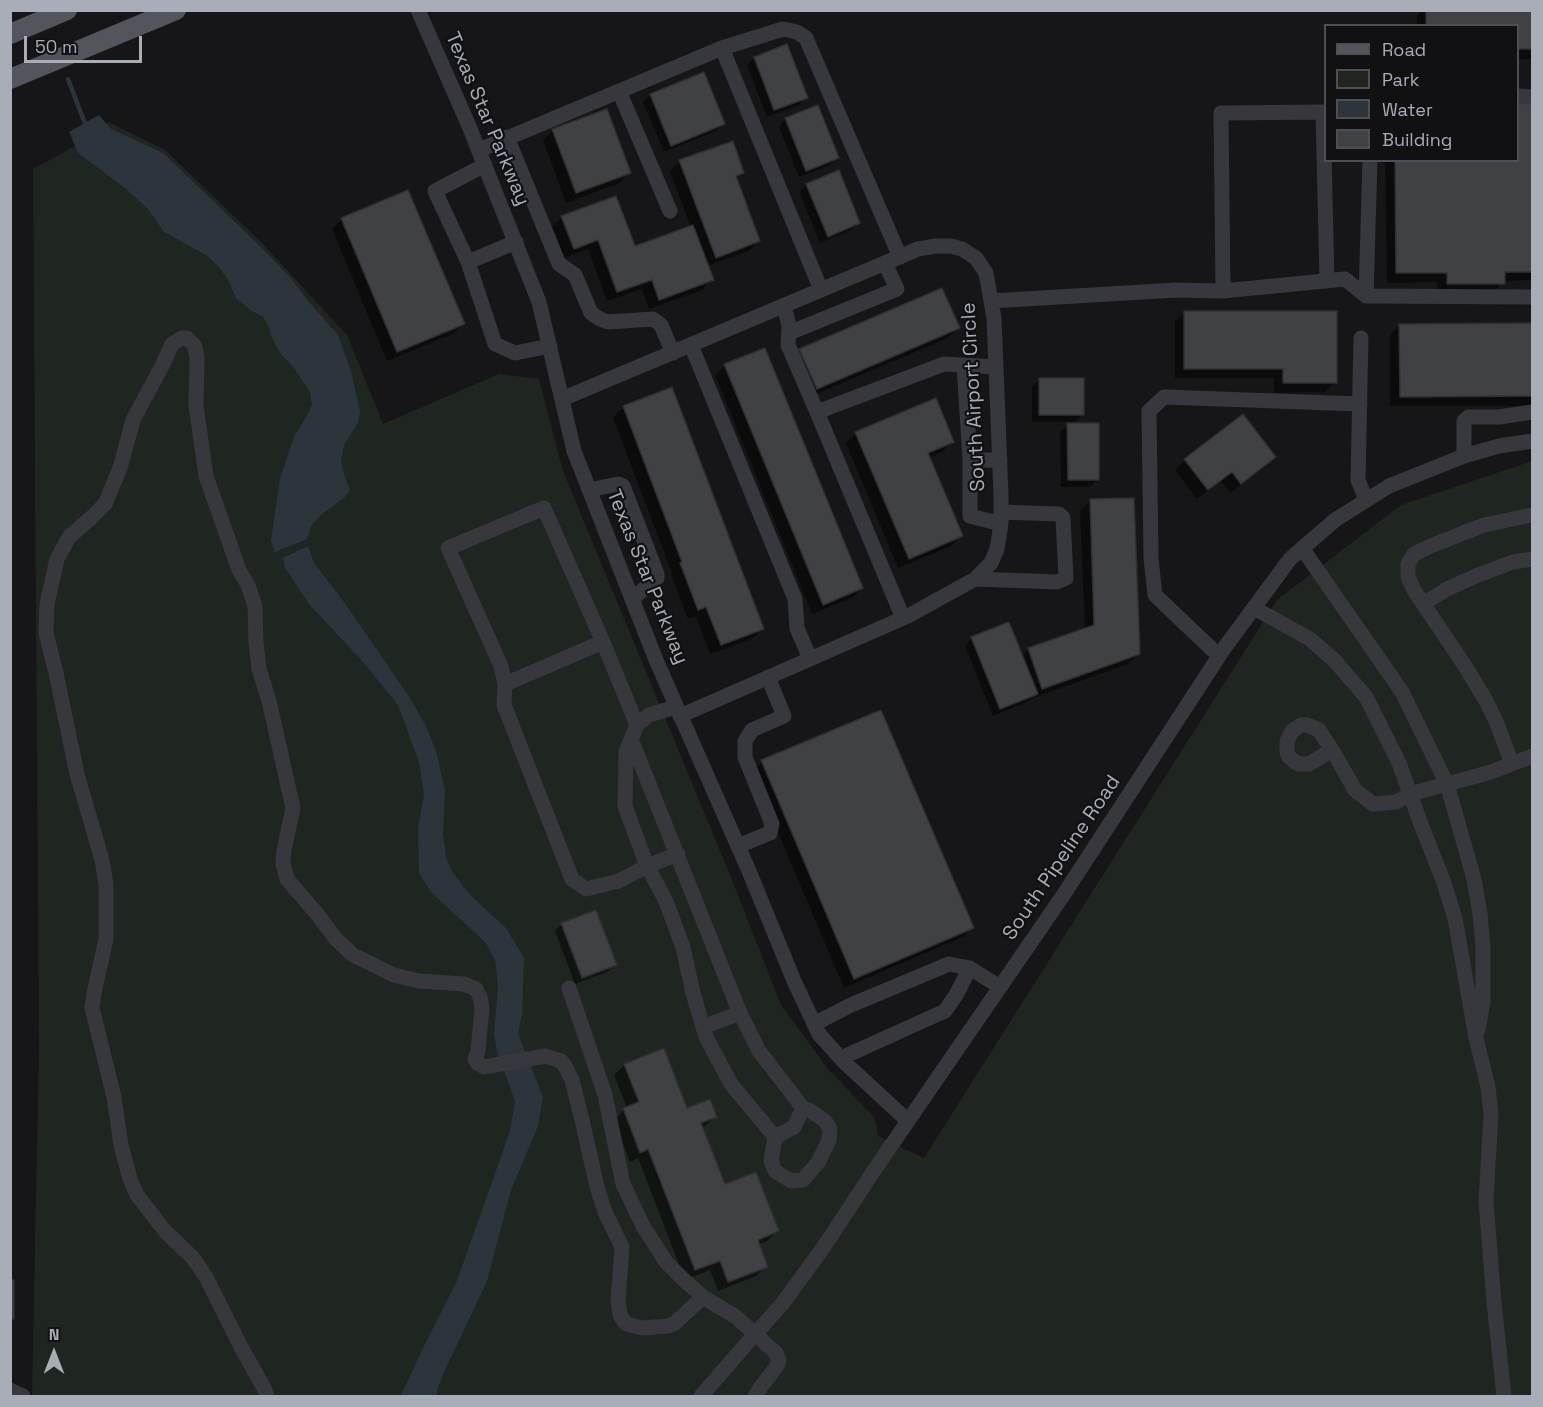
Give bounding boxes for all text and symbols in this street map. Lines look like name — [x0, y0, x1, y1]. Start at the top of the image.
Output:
scale bar — [27, 24, 146, 62]
legend — [1324, 24, 1519, 162]
street label: Texas Star Parkway — [440, 29, 534, 209]
text: 50 m — [35, 35, 77, 58]
text: Road — [1382, 38, 1426, 61]
text: Park — [1382, 68, 1419, 91]
text: Water — [1382, 98, 1433, 121]
text: Building — [1382, 128, 1452, 151]
street label: South Airport Circle — [957, 302, 991, 492]
street label: Texas Star Parkway — [601, 486, 693, 668]
street label: South Pipeline Road — [998, 771, 1126, 945]
north arrow — [24, 1323, 84, 1383]
text: N — [49, 1324, 59, 1345]

